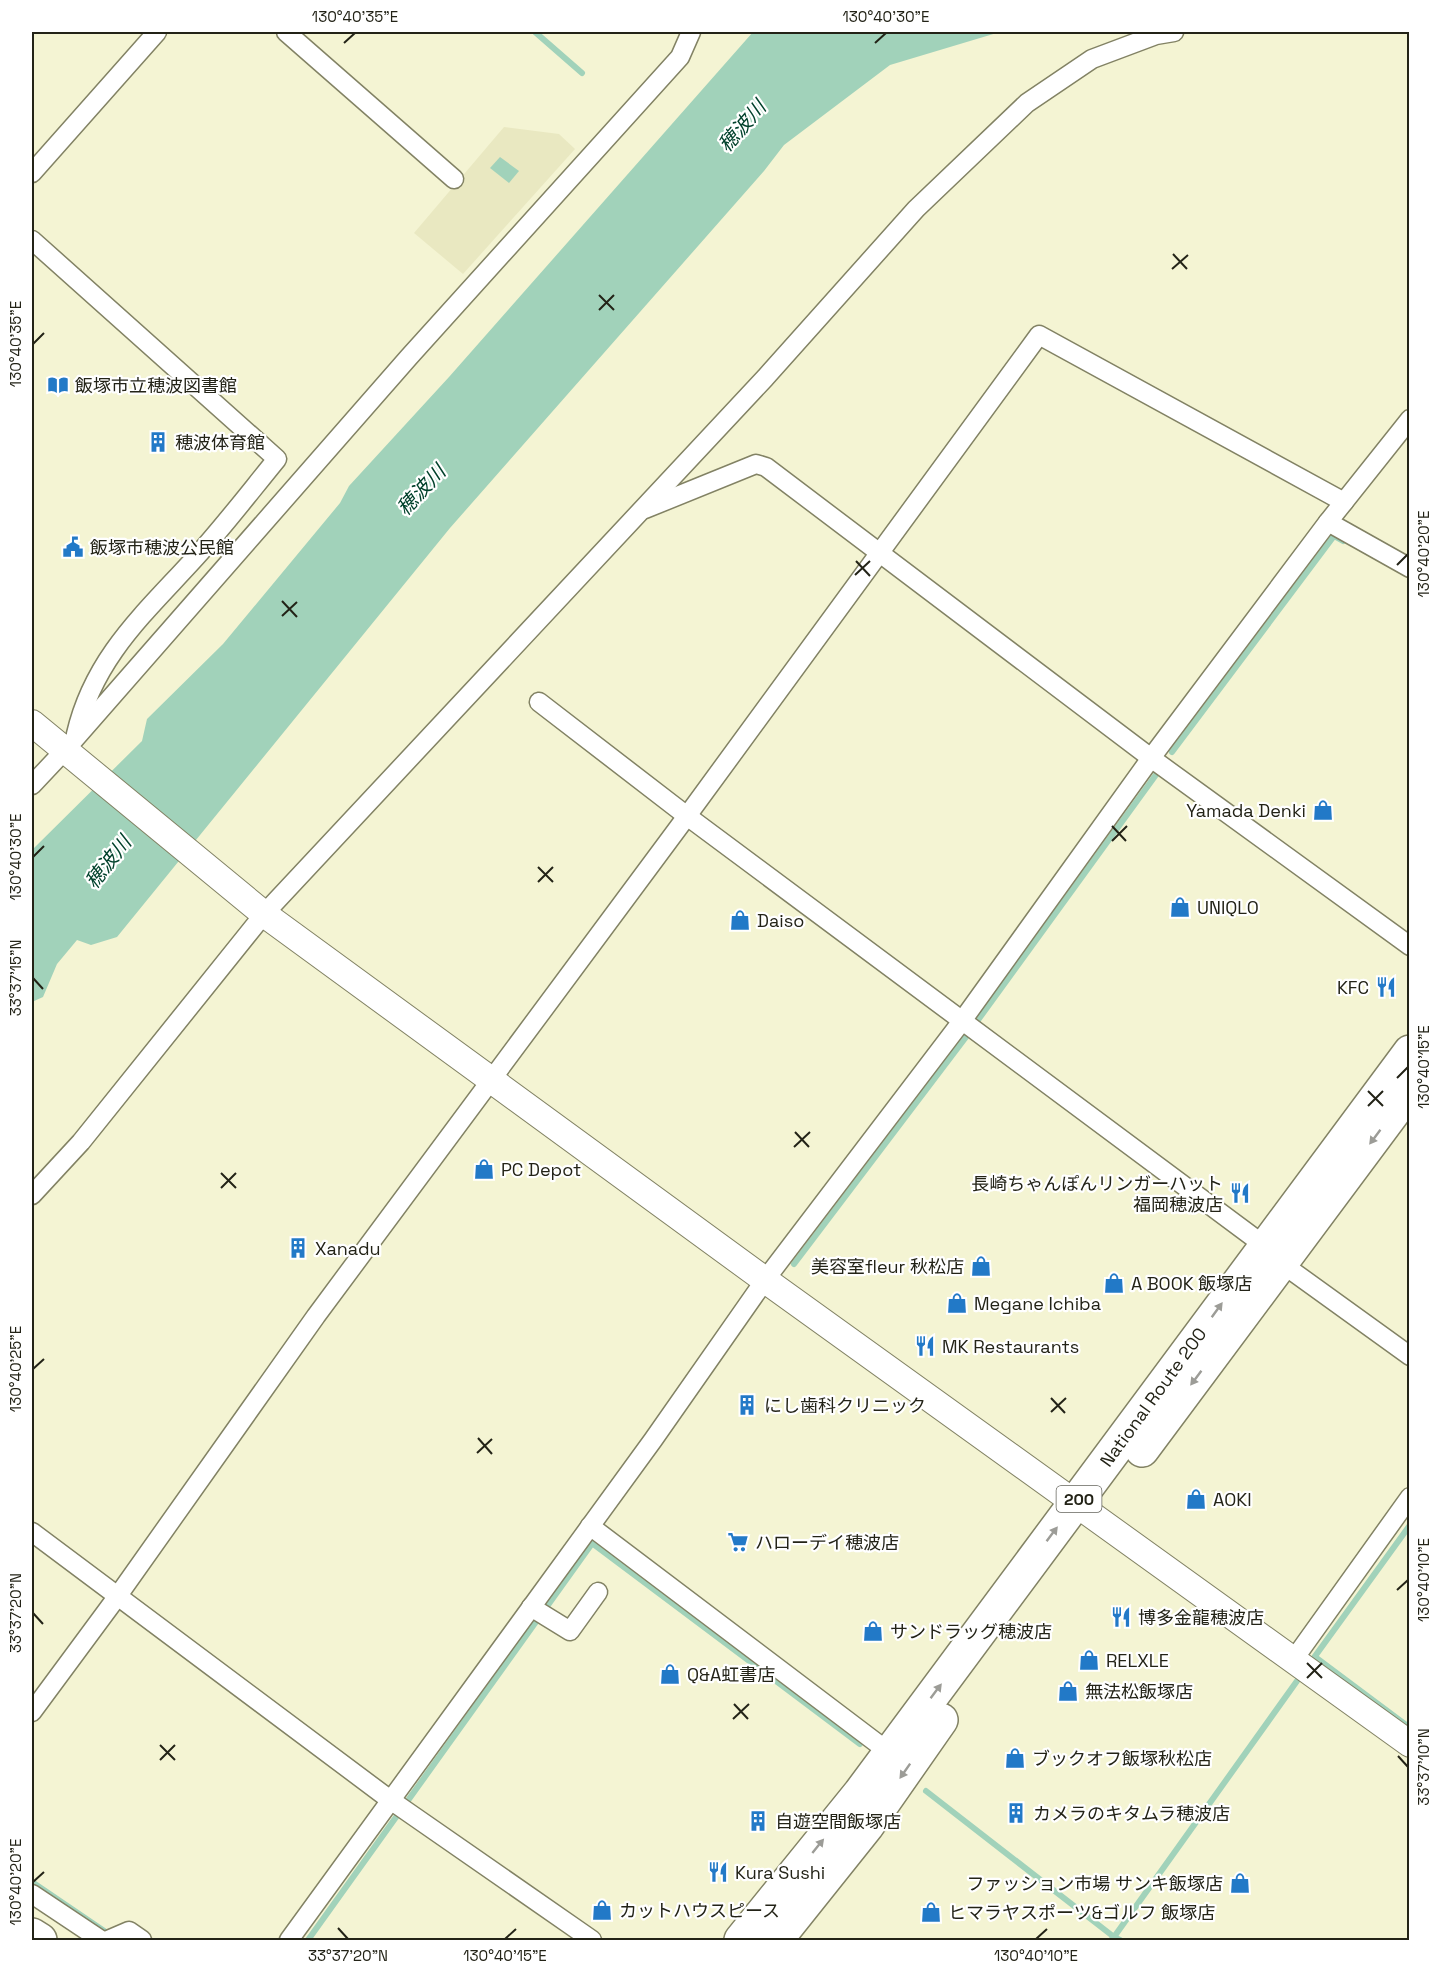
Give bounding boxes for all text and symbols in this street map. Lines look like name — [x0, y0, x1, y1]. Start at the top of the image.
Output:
text: 130°40'35"E — [312, 7, 398, 26]
text: 130°40'30"E — [843, 7, 929, 26]
water label: 穂波川 — [713, 93, 773, 157]
text: 130°40'35"E — [6, 301, 25, 387]
library icon: 飯塚市立穂波図書館 — [46, 373, 70, 397]
place label: 飯塚市立穂波図書館 — [75, 374, 237, 397]
building icon: 穂波体育館 — [146, 430, 170, 454]
place label: 穂波体育館 — [175, 431, 265, 454]
water label: 穂波川 — [391, 458, 452, 521]
text: 130°40'20"E — [1414, 511, 1433, 597]
public building icon: 飯塚市穂波公民館 — [61, 535, 85, 559]
place label: 飯塚市穂波公民館 — [90, 536, 234, 559]
shop icon: Yamada Denki — [1311, 798, 1335, 822]
place label: Yamada Denki — [1186, 799, 1306, 822]
text: 130°40'30"E — [6, 814, 25, 900]
water label: 穂波川 — [79, 829, 138, 894]
shop icon: UNIQLO — [1168, 895, 1192, 919]
place label: UNIQLO — [1197, 896, 1259, 919]
shop icon: Daiso — [728, 908, 752, 932]
place label: Daiso — [757, 909, 804, 932]
text: 33°37'15"N — [6, 940, 25, 1016]
restaurant icon: KFC — [1374, 975, 1398, 999]
place label: KFC — [1337, 976, 1369, 999]
text: 130°40'15"E — [1414, 1025, 1433, 1109]
one-way arrow — [1369, 1130, 1381, 1145]
shop icon: PC Depot — [472, 1157, 496, 1181]
place label: PC Depot — [501, 1158, 581, 1181]
place label: 長崎ちゃんぽんリンガーハット 福岡穂波店 — [971, 1172, 1223, 1216]
restaurant icon: 長崎ちゃんぽんリンガーハット 福岡穂波店 — [1228, 1181, 1252, 1205]
building icon: Xanadu — [286, 1236, 310, 1260]
place label: Xanadu — [315, 1237, 380, 1260]
shop icon: 美容室fleur 秋松店 — [969, 1254, 993, 1278]
place label: 美容室fleur 秋松店 — [811, 1255, 964, 1278]
shop icon: A BOOK 飯塚店 — [1102, 1271, 1126, 1295]
place label: A BOOK 飯塚店 — [1131, 1272, 1252, 1295]
shop icon: Megane Ichiba — [945, 1291, 969, 1315]
place label: Megane Ichiba — [974, 1292, 1101, 1315]
one-way arrow — [1211, 1302, 1223, 1317]
street label: National Route 200 — [1095, 1323, 1211, 1471]
text: 130°40'25"E — [6, 1326, 25, 1412]
restaurant icon: MK Restaurants — [913, 1334, 937, 1358]
place label: MK Restaurants — [942, 1335, 1079, 1358]
one-way arrow — [1190, 1371, 1202, 1386]
building icon: にし歯科クリニック — [735, 1393, 759, 1417]
place label: にし歯科クリニック — [764, 1394, 926, 1417]
road number: 200 — [1056, 1486, 1102, 1512]
shop icon: AOKI — [1184, 1487, 1208, 1511]
place label: AOKI — [1213, 1488, 1252, 1511]
one-way arrow — [1046, 1527, 1058, 1542]
supermarket icon: ハローデイ穂波店 — [726, 1530, 750, 1554]
place label: ハローデイ穂波店 — [755, 1531, 899, 1554]
text: 130°40'10"E — [1414, 1538, 1433, 1622]
text: 33°37'20"N — [6, 1573, 25, 1653]
restaurant icon: 博多金龍穂波店 — [1109, 1605, 1133, 1629]
place label: 博多金龍穂波店 — [1138, 1606, 1264, 1629]
shop icon: サンドラッグ穂波店 — [861, 1619, 885, 1643]
place label: サンドラッグ穂波店 — [890, 1620, 1052, 1643]
shop icon: RELXLE — [1077, 1648, 1101, 1672]
place label: RELXLE — [1106, 1649, 1169, 1672]
shop icon: Q&A虹書店 — [658, 1662, 682, 1686]
place label: Q&A虹書店 — [687, 1663, 775, 1686]
shop icon: 無法松飯塚店 — [1056, 1679, 1080, 1703]
place label: 無法松飯塚店 — [1085, 1680, 1193, 1703]
one-way arrow — [930, 1683, 942, 1699]
text: 33°37'10"N — [1414, 1728, 1433, 1806]
shop icon: ブックオフ飯塚秋松店 — [1003, 1746, 1027, 1770]
place label: ブックオフ飯塚秋松店 — [1032, 1747, 1212, 1770]
one-way arrow — [899, 1763, 911, 1779]
building icon: カメラのキタムラ穂波店 — [1004, 1801, 1028, 1825]
place label: カメラのキタムラ穂波店 — [1033, 1802, 1230, 1825]
building icon: 自遊空間飯塚店 — [746, 1809, 770, 1833]
place label: 自遊空間飯塚店 — [775, 1810, 901, 1833]
one-way arrow — [811, 1838, 824, 1854]
text: 130°40'20"E — [6, 1839, 25, 1925]
restaurant icon: Kura Sushi — [706, 1860, 730, 1884]
place label: Kura Sushi — [735, 1861, 825, 1884]
shop icon: ファッション市場 サンキ飯塚店 — [1228, 1871, 1252, 1895]
place label: ファッション市場 サンキ飯塚店 — [966, 1872, 1223, 1895]
shop icon: カットハウスピース — [590, 1898, 614, 1922]
place label: カットハウスピース — [619, 1899, 780, 1922]
shop icon: ヒマラヤスポーツ&ゴルフ 飯塚店 — [919, 1900, 943, 1924]
place label: ヒマラヤスポーツ&ゴルフ 飯塚店 — [948, 1901, 1215, 1924]
text: 33°37'20"N — [308, 1946, 388, 1965]
text: 130°40'15"E — [463, 1946, 547, 1965]
text: 130°40'10"E — [994, 1946, 1078, 1965]

